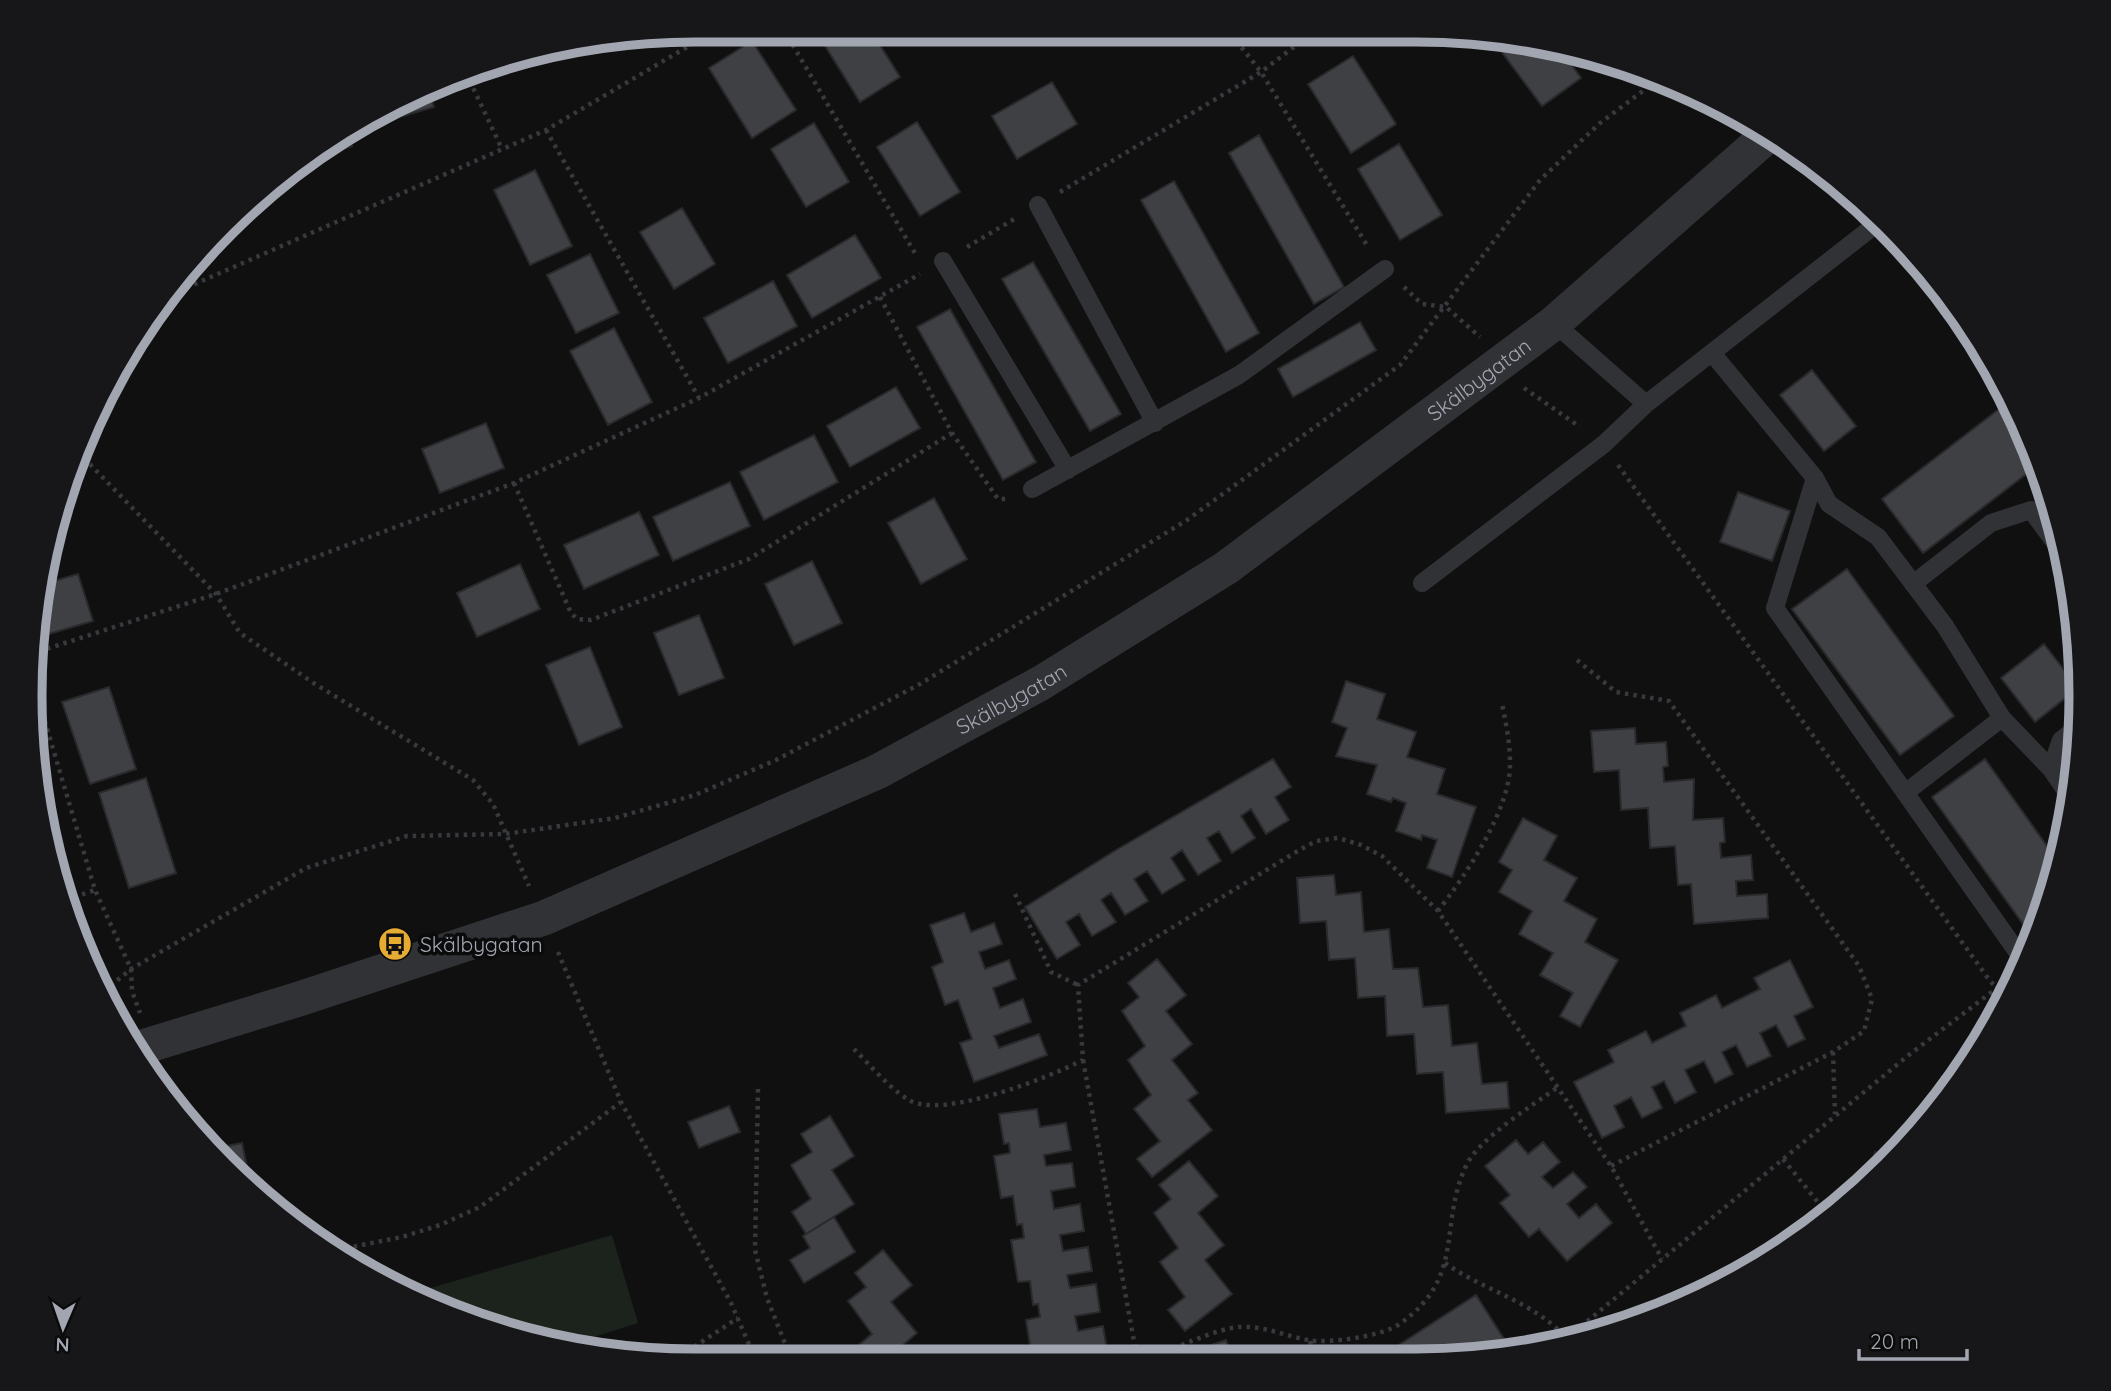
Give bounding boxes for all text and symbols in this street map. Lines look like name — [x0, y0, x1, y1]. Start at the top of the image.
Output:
street label: Skälbygatan — [1422, 332, 1536, 426]
street label: Skälbygatan — [951, 657, 1071, 740]
bus stop icon: Skälbygatan — [376, 925, 414, 963]
place label: Skälbygatan — [420, 931, 543, 957]
north arrow — [28, 1293, 98, 1363]
scale bar — [1859, 1318, 1968, 1362]
text: 20 m — [1870, 1328, 1919, 1354]
text: N — [55, 1333, 70, 1357]

